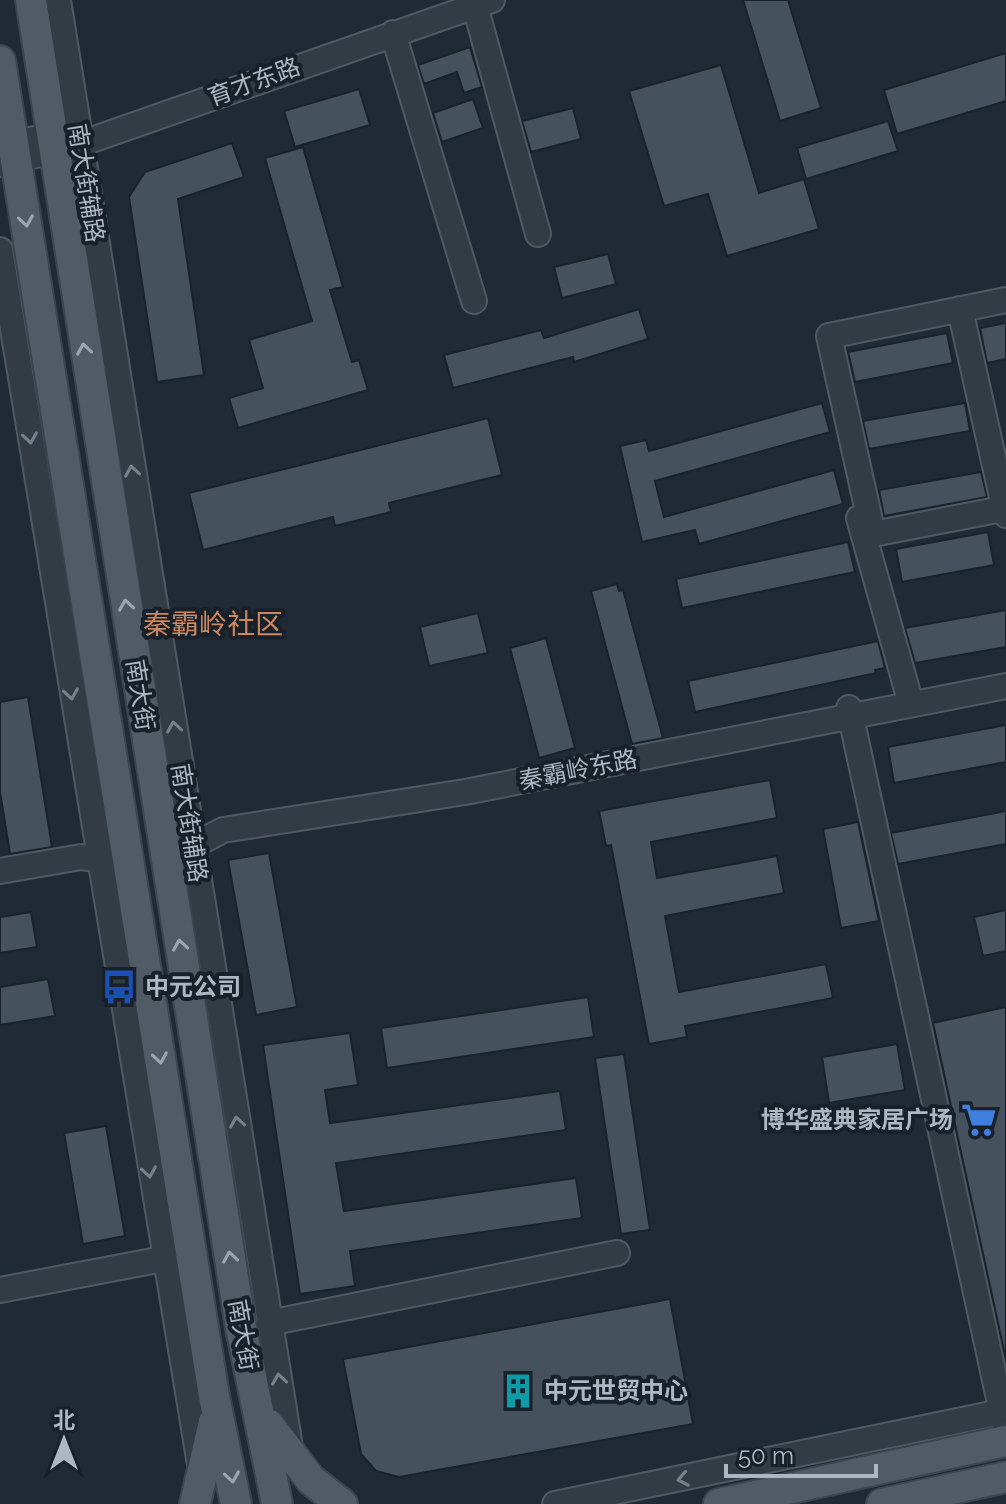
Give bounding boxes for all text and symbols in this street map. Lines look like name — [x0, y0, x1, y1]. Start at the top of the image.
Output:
street label: 育才东路 — [204, 51, 304, 112]
street label: 南大街辅路 — [63, 121, 110, 244]
one-way arrow — [17, 214, 34, 228]
one-way arrow — [77, 342, 94, 355]
one-way arrow — [20, 431, 37, 444]
one-way arrow — [124, 464, 141, 477]
one-way arrow — [118, 598, 135, 612]
district label: 秦霸岭社区 — [143, 608, 283, 641]
street label: 南大街 — [121, 657, 160, 733]
one-way arrow — [62, 687, 79, 701]
one-way arrow — [166, 720, 183, 734]
street label: 秦霸岭东路 — [516, 744, 640, 795]
street label: 南大街辅路 — [166, 761, 213, 884]
one-way arrow — [173, 938, 190, 952]
bus stop icon: 中元公司 — [100, 968, 138, 1006]
place label: 中元公司 — [145, 972, 241, 1001]
one-way arrow — [151, 1051, 168, 1065]
supermarket icon: 博华盛典家居广场 — [960, 1101, 998, 1139]
place label: 博华盛典家居广场 — [761, 1105, 953, 1134]
one-way arrow — [229, 1115, 246, 1129]
one-way arrow — [140, 1165, 157, 1179]
one-way arrow — [222, 1250, 239, 1264]
street label: 南大街 — [223, 1297, 264, 1373]
one-way arrow — [271, 1372, 288, 1386]
building icon: 中元世贸中心 — [499, 1372, 537, 1410]
place label: 中元世贸中心 — [544, 1376, 688, 1405]
north arrow — [24, 1400, 104, 1480]
text: 北 — [53, 1407, 75, 1433]
scale bar — [726, 1428, 876, 1478]
text: 50 m — [738, 1441, 794, 1470]
one-way arrow — [222, 1470, 239, 1484]
one-way arrow — [677, 1470, 690, 1487]

